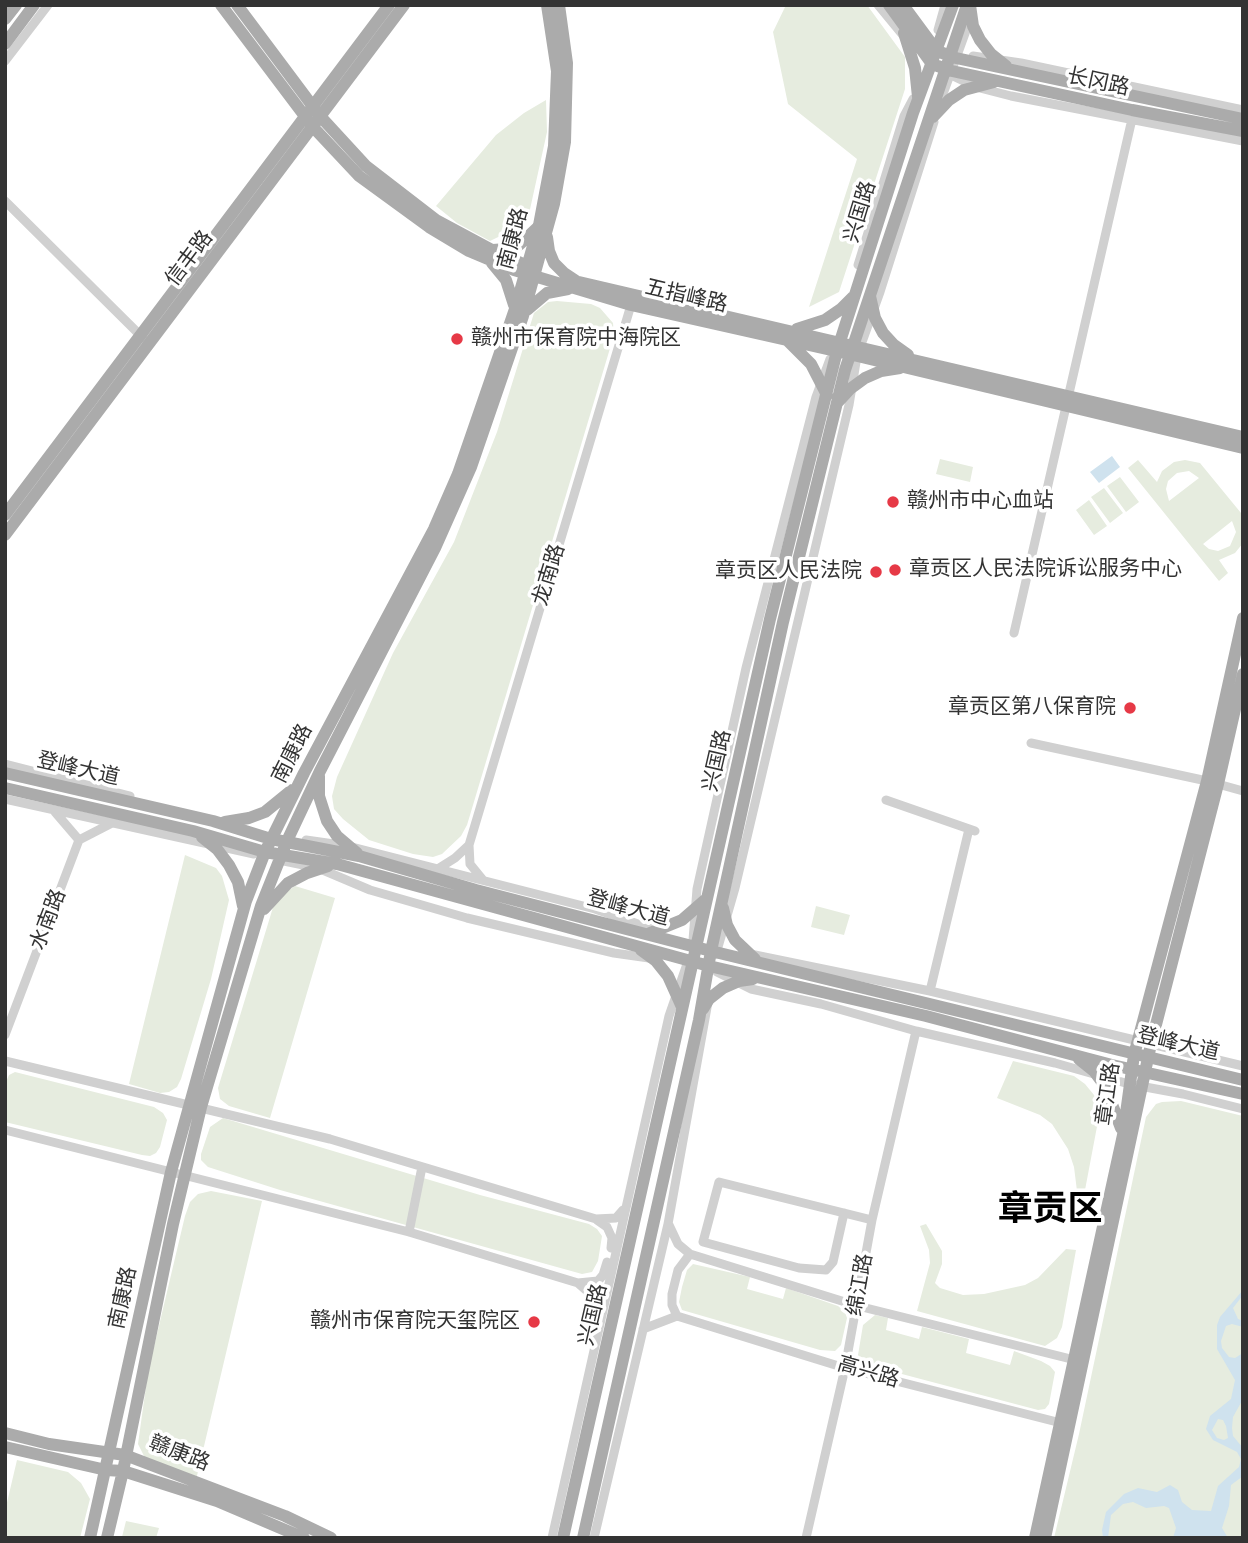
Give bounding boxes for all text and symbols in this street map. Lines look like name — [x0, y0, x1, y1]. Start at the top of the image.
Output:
street label: 长冈路 — [1065, 64, 1131, 102]
street label: 兴国路 — [840, 178, 882, 246]
street label: 南康路 — [494, 205, 534, 273]
street label: 信丰路 — [161, 226, 219, 292]
street label: 五指峰路 — [642, 275, 730, 319]
place label: 赣州市保育院中海院区 — [471, 326, 681, 352]
marker: 赣州市保育院中海院区 — [449, 331, 465, 347]
place label: 赣州市中心血站 — [907, 489, 1054, 515]
marker: 赣州市中心血站 — [885, 494, 901, 510]
street label: 龙南路 — [529, 541, 571, 609]
place label: 章贡区人民法院诉讼服务中心 — [909, 557, 1182, 583]
place label: 章贡区人民法院 — [715, 559, 862, 585]
marker: 章贡区人民法院诉讼服务中心 — [887, 562, 903, 578]
marker: 章贡区人民法院 — [868, 564, 884, 580]
place label: 章贡区第八保育院 — [948, 695, 1116, 721]
marker: 章贡区第八保育院 — [1122, 700, 1138, 716]
street label: 南康路 — [267, 720, 319, 788]
street label: 兴国路 — [699, 727, 737, 795]
street label: 登峰大道 — [34, 748, 122, 792]
street label: 水南路 — [26, 886, 72, 954]
street label: 登峰大道 — [584, 886, 672, 932]
street label: 登峰大道 — [1134, 1023, 1222, 1067]
street label: 章江路 — [1092, 1061, 1126, 1127]
district label: 章贡区 — [998, 1190, 1102, 1232]
street label: 绵江路 — [843, 1252, 879, 1318]
street label: 南康路 — [105, 1265, 143, 1331]
street label: 兴国路 — [575, 1281, 613, 1349]
place label: 赣州市保育院天玺院区 — [310, 1309, 520, 1335]
marker: 赣州市保育院天玺院区 — [526, 1314, 542, 1330]
street label: 高兴路 — [834, 1352, 902, 1394]
street label: 赣康路 — [145, 1431, 213, 1477]

